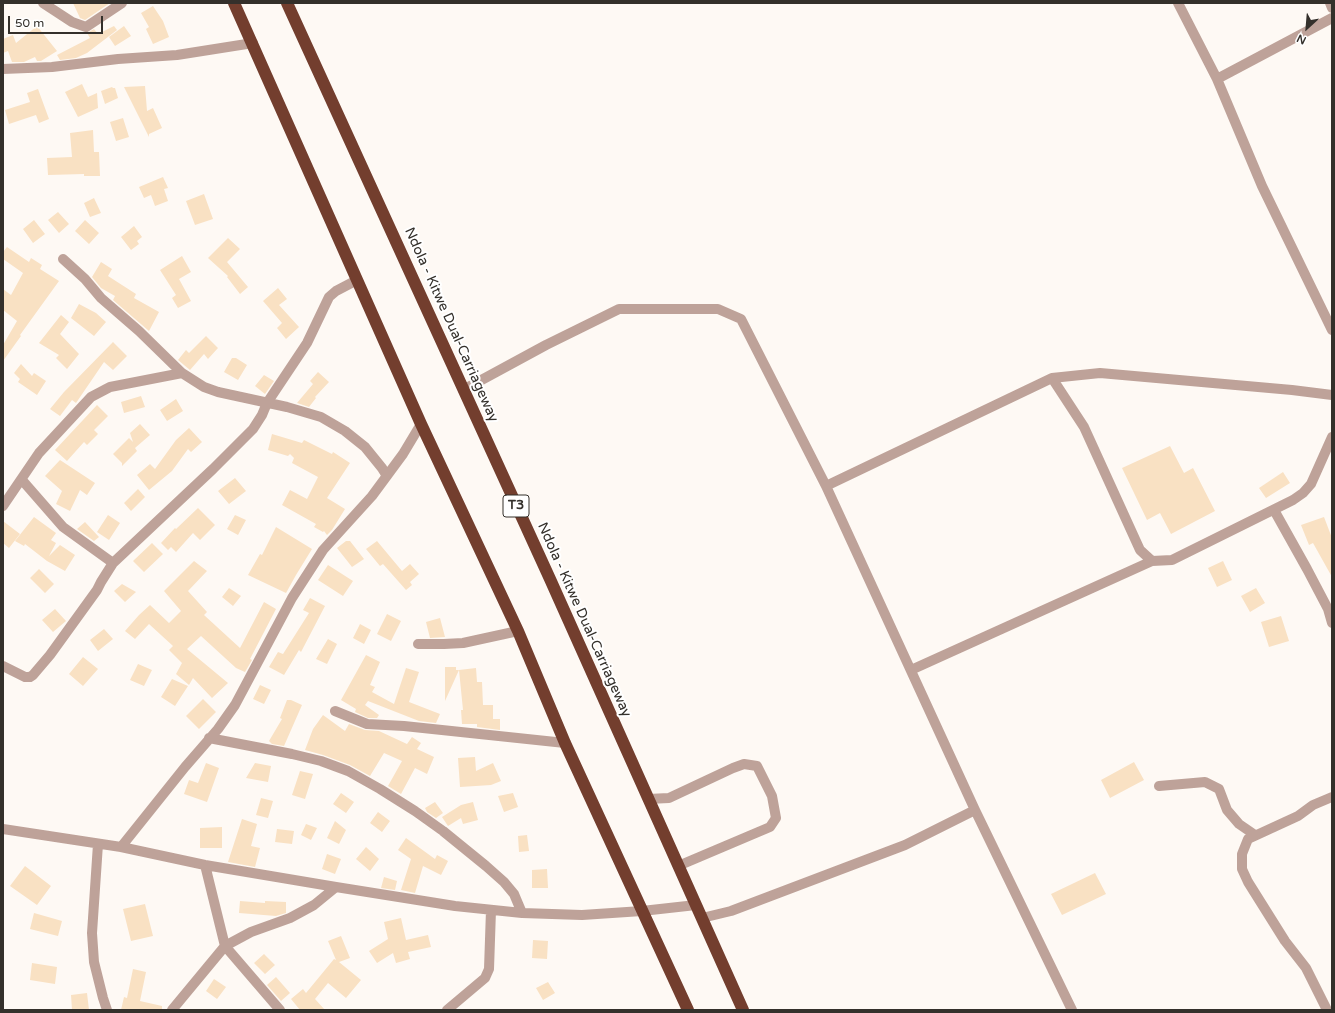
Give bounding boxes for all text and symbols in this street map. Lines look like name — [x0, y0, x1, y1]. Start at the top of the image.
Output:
scale bar — [10, 8, 105, 34]
north arrow — [1287, 8, 1327, 48]
text: 50 m — [15, 16, 44, 30]
text: N — [1295, 31, 1308, 47]
street label: Ndola - Kitwe Dual-Carriageway — [400, 225, 502, 425]
road number: T3 — [503, 495, 529, 517]
street label: Ndola - Kitwe Dual-Carriageway — [533, 520, 635, 720]

